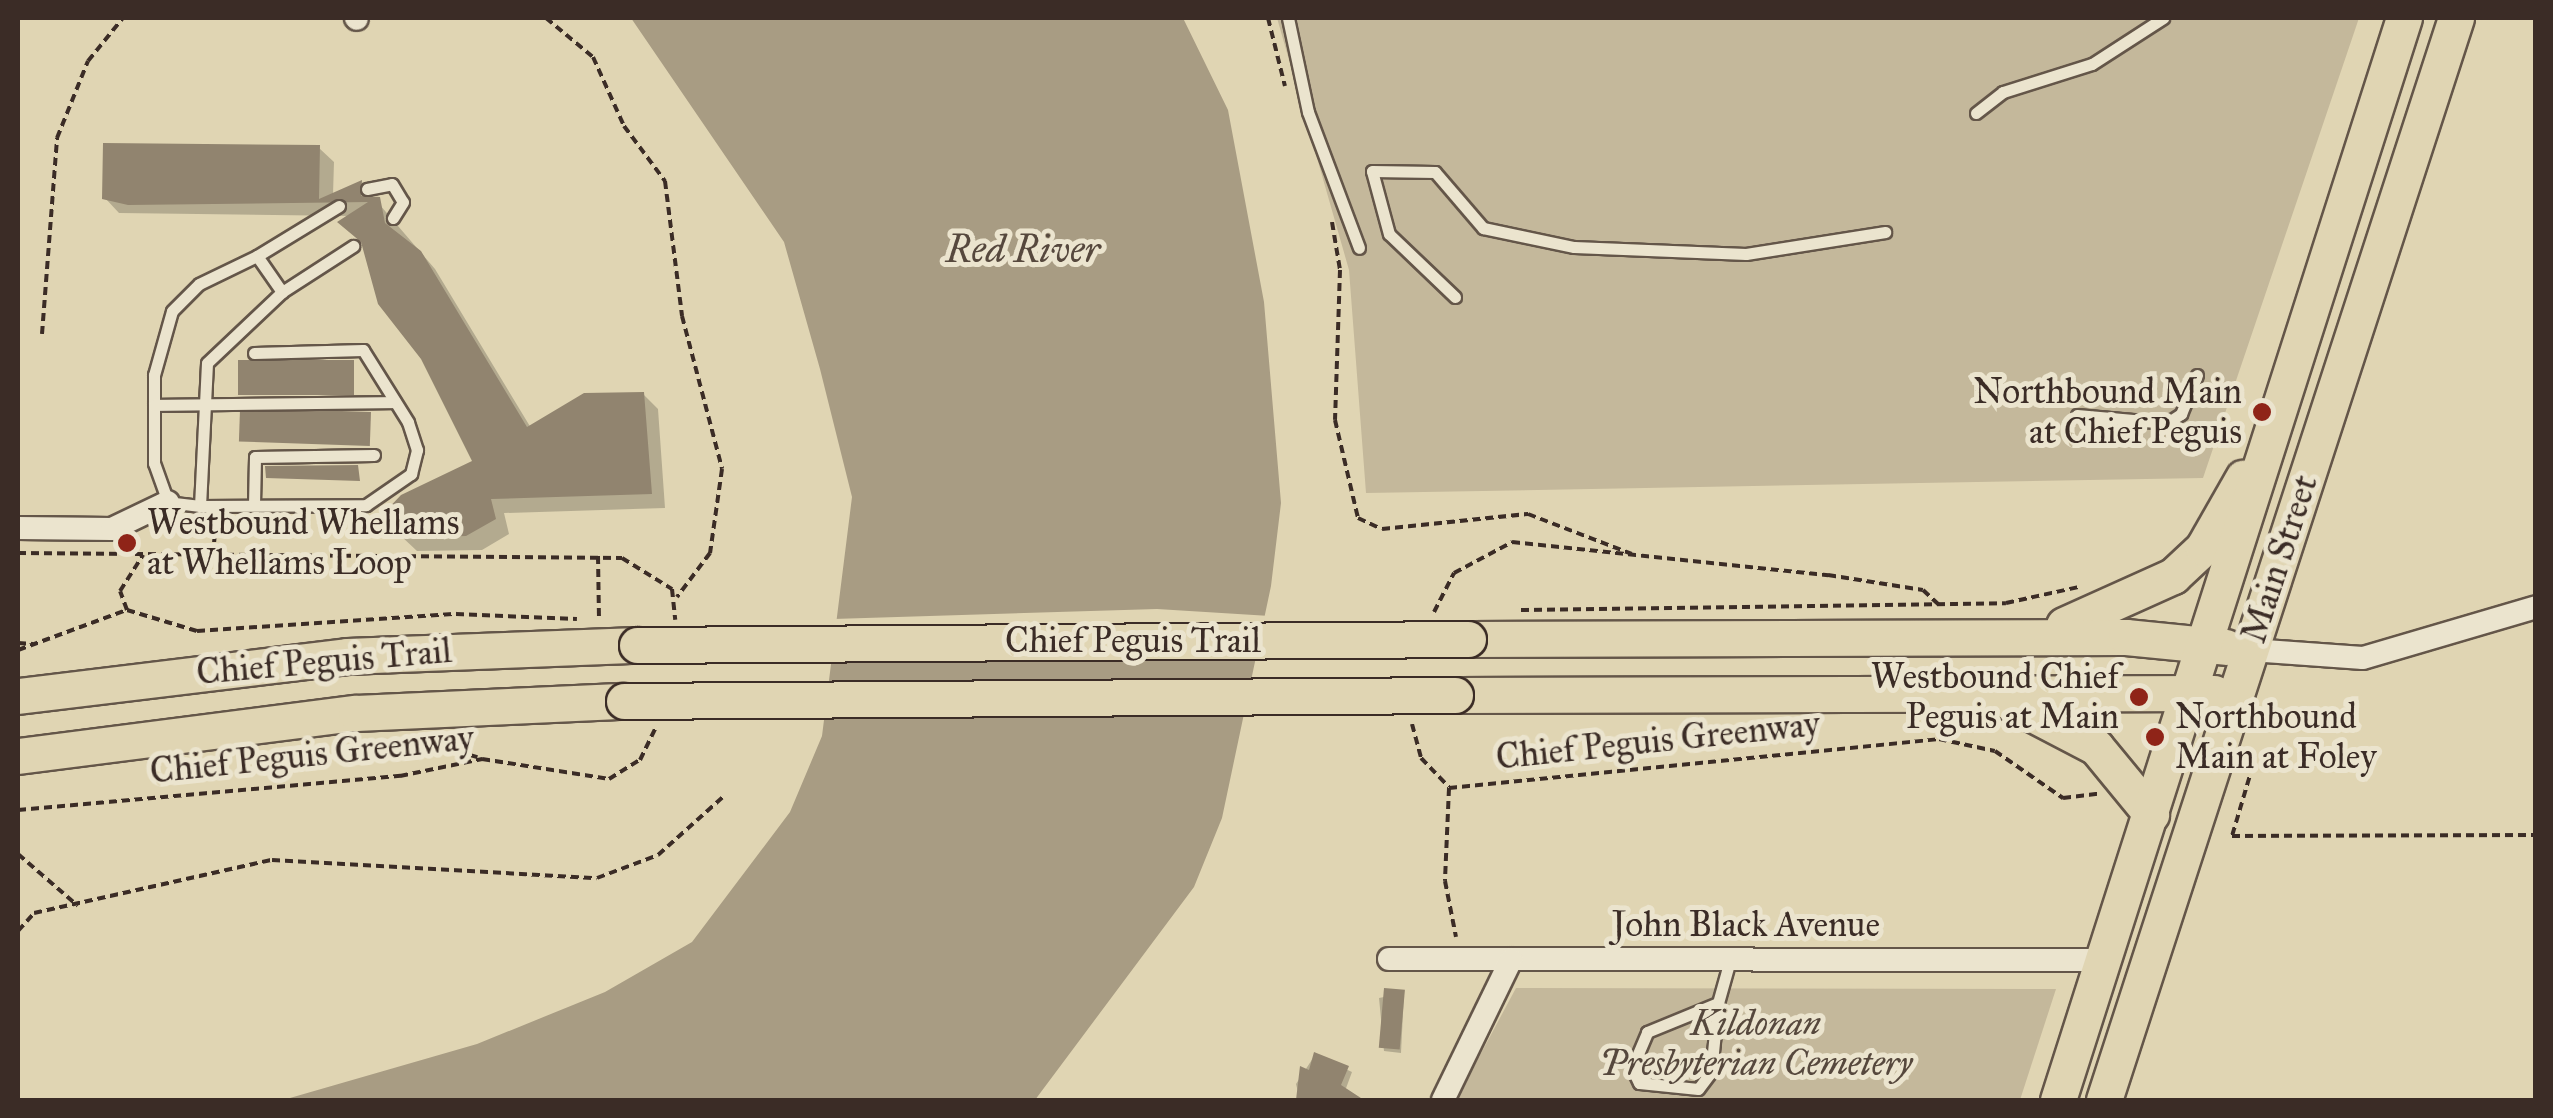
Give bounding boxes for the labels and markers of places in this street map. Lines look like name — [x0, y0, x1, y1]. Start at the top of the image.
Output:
place label: Northbound Main at Chief Peguis — [1973, 371, 2242, 453]
marker: Northbound Main at Chief Peguis — [2251, 401, 2273, 423]
place label: Westbound Whellams at Whellams Loop — [147, 502, 459, 584]
marker: Westbound Whellams at Whellams Loop — [116, 532, 138, 554]
place label: Westbound Chief Peguis at Main — [1871, 656, 2119, 738]
marker: Westbound Chief Peguis at Main — [2128, 686, 2150, 708]
place label: Northbound Main at Foley — [2175, 696, 2377, 778]
marker: Northbound Main at Foley — [2144, 726, 2166, 748]

